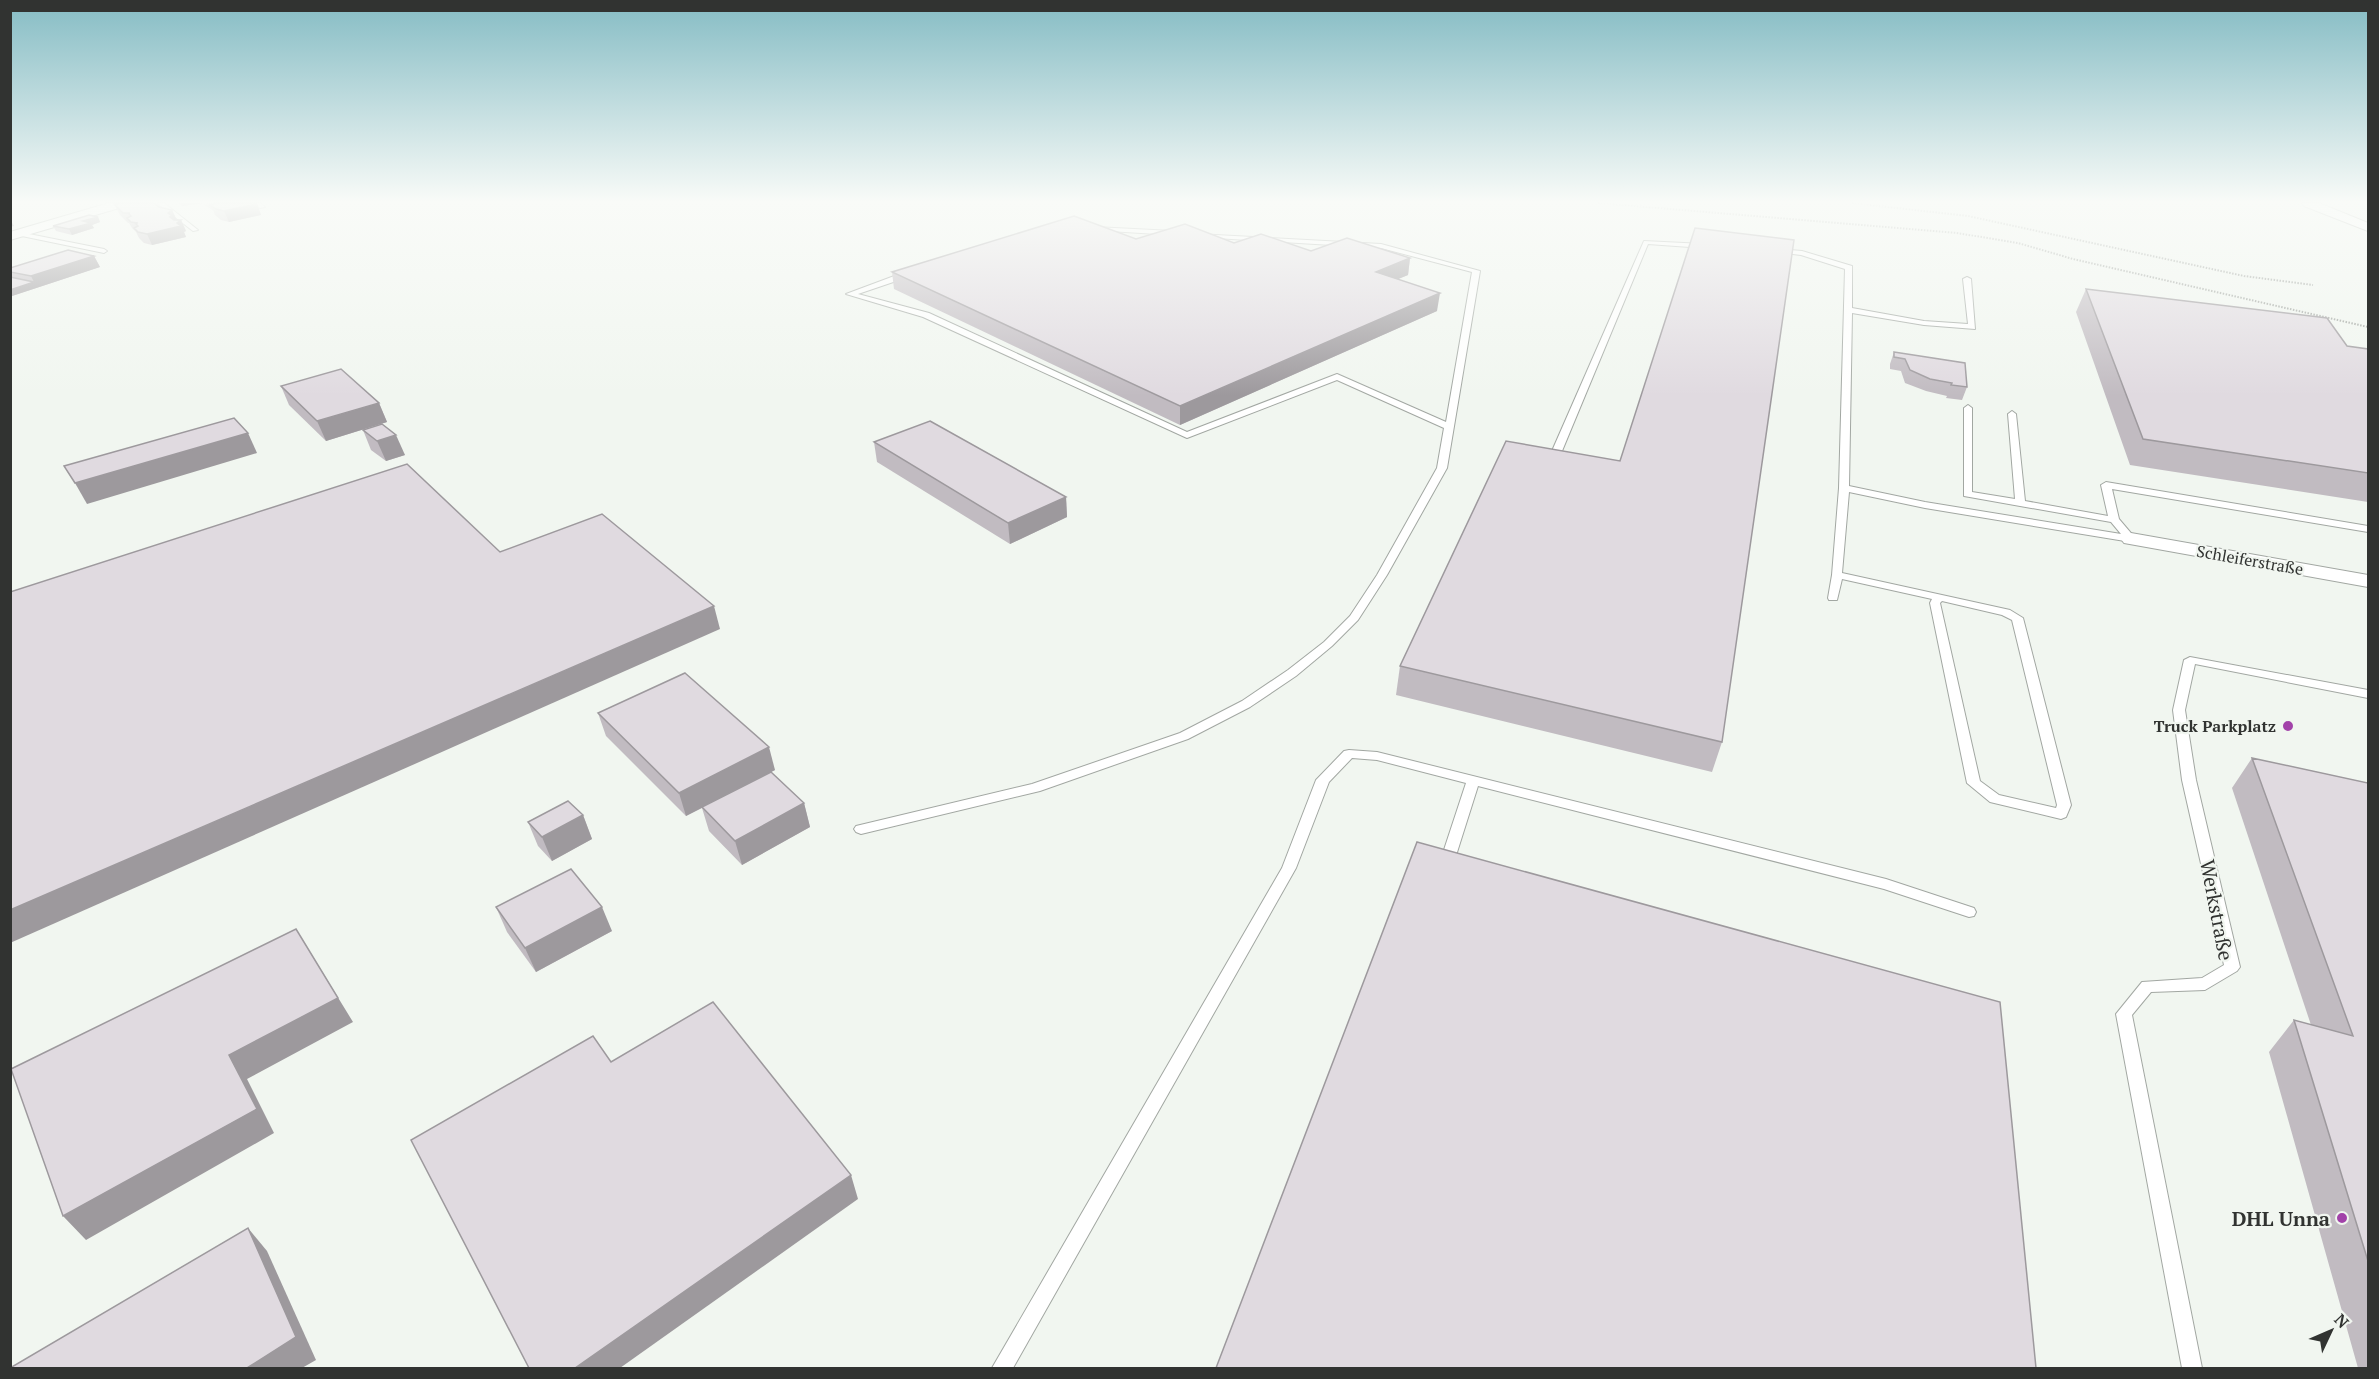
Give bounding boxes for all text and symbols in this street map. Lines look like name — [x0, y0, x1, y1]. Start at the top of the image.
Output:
street label: Schleiferstraße — [2195, 540, 2305, 580]
place label: Truck Parkplatz — [2154, 715, 2276, 737]
marker: Truck Parkplatz — [2281, 719, 2295, 733]
street label: Werkstraße — [2194, 857, 2240, 963]
place label: DHL Unna — [2232, 1205, 2330, 1232]
marker: DHL Unna — [2335, 1211, 2349, 1225]
north arrow — [2301, 1301, 2361, 1361]
text: N — [2330, 1309, 2354, 1333]

